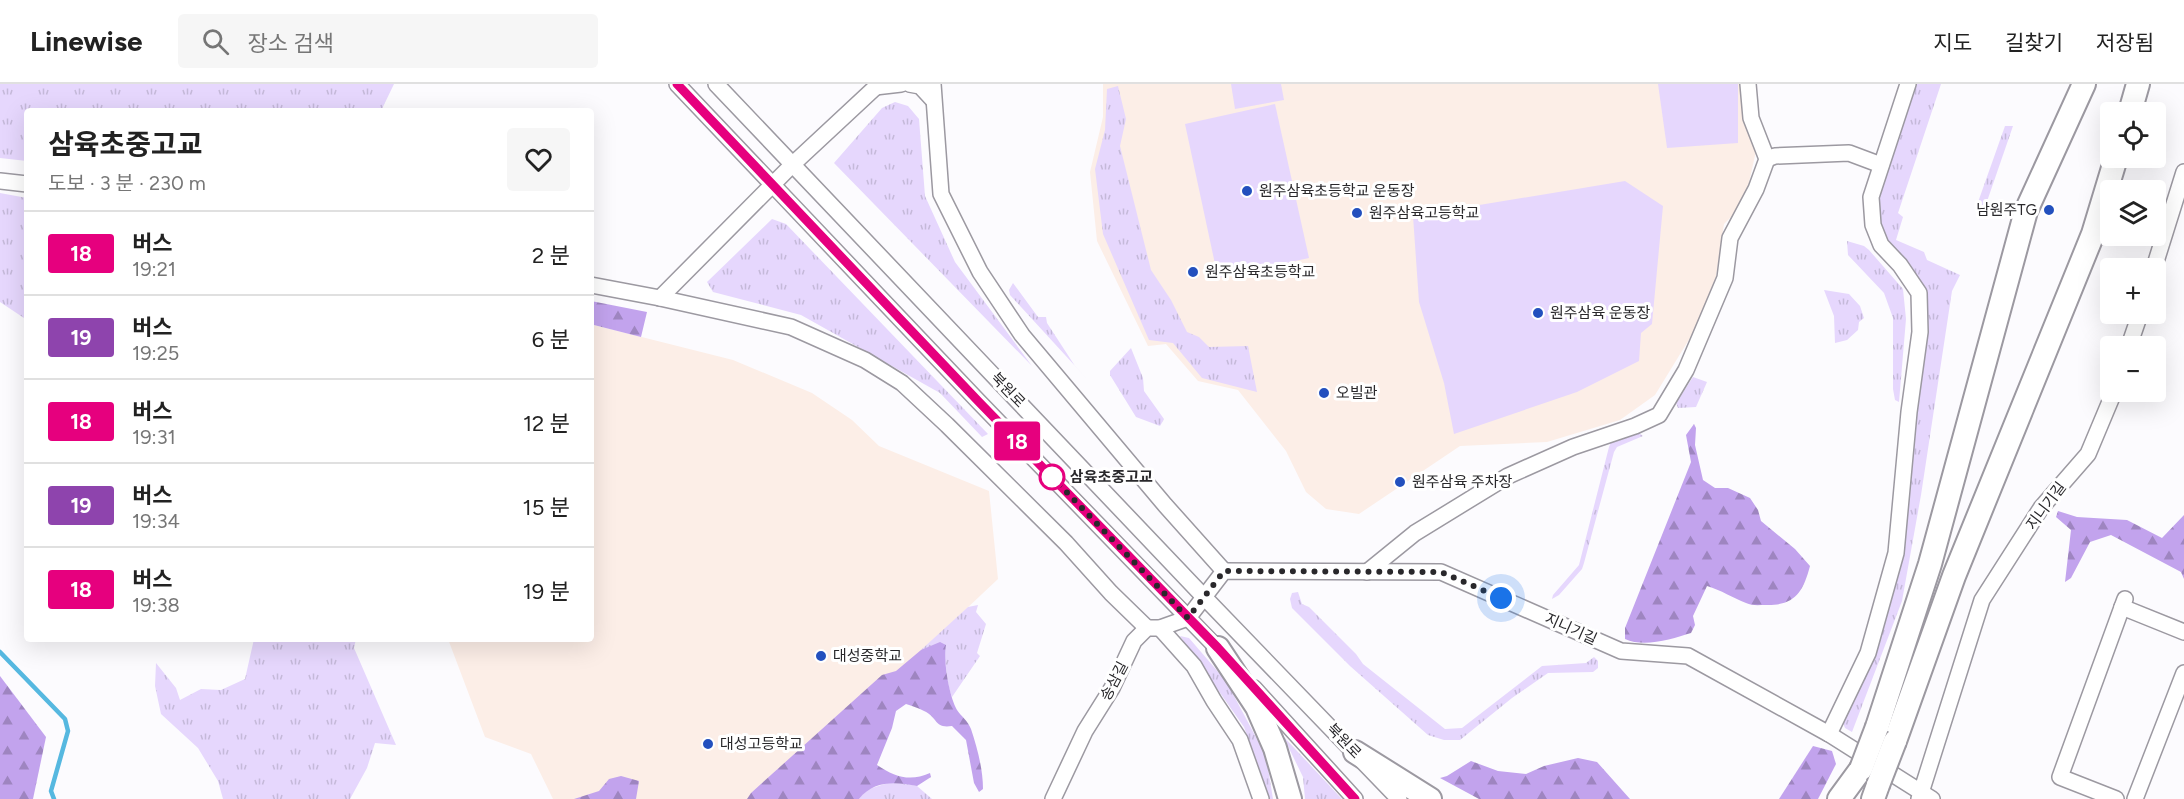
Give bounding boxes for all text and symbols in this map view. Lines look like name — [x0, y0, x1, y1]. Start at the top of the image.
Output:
search box — [178, 14, 598, 68]
text: Linewise — [30, 24, 142, 58]
icon: search — [199, 25, 232, 58]
text: 장소 검색 — [247, 30, 334, 57]
text: 지도 — [1933, 30, 1972, 55]
text: 길찾기 — [2005, 30, 2063, 55]
text: 저장됨 — [2096, 30, 2154, 55]
map controls — [2100, 102, 2166, 402]
button: locate — [2100, 102, 2166, 168]
text: 삼육초중고교 — [48, 127, 203, 161]
button: heart — [507, 128, 570, 191]
text: 도보 · 3 분 · 230 m — [48, 171, 206, 195]
button: layers — [2100, 180, 2166, 246]
place label: 원주삼육초등학교 운동장 — [1259, 182, 1415, 200]
marker: 원주삼육초등학교 운동장 — [1240, 184, 1254, 198]
place label: 남원주TG — [1976, 201, 2037, 219]
marker: 남원주TG — [2042, 203, 2056, 217]
place label: 원주삼육고등학교 — [1369, 204, 1479, 222]
marker: 원주삼육고등학교 — [1350, 206, 1364, 220]
text: 버스 — [132, 230, 172, 257]
text: 18 — [70, 241, 92, 266]
text: 2 분 — [532, 242, 570, 269]
text: 19:21 — [132, 257, 176, 281]
button: + — [2100, 258, 2166, 324]
place label: 원주삼육초등학교 — [1205, 263, 1315, 281]
marker: 원주삼육초등학교 — [1186, 265, 1200, 279]
place label: 원주삼육 운동장 — [1550, 304, 1651, 322]
marker: 원주삼육 운동장 — [1531, 306, 1545, 320]
text: 버스 — [132, 314, 172, 341]
text: 19 — [70, 325, 92, 350]
text: 6 분 — [532, 326, 570, 353]
button: − — [2100, 336, 2166, 402]
text: 19:25 — [132, 341, 179, 365]
street label: 북원로 — [987, 369, 1029, 411]
place label: 오빌관 — [1336, 384, 1378, 402]
marker: 오빌관 — [1317, 386, 1331, 400]
text: 버스 — [132, 398, 172, 425]
text: 18 — [70, 409, 92, 434]
text: 12 분 — [523, 410, 570, 437]
line badge: 18 — [990, 422, 1044, 460]
text: 19:31 — [132, 425, 176, 449]
text: 18 — [1006, 429, 1028, 454]
marker: 삼육초중고교 — [1039, 464, 1065, 490]
place label: 삼육초중고교 — [1070, 468, 1153, 486]
place label: 원주삼육 주차장 — [1412, 473, 1513, 491]
marker: 원주삼육 주차장 — [1393, 475, 1407, 489]
street label: 지니기길 — [2022, 479, 2070, 533]
text: 버스 — [132, 482, 172, 509]
text: 19 — [70, 493, 92, 518]
text: 15 분 — [523, 494, 570, 521]
text: 19:34 — [132, 509, 180, 533]
text: 버스 — [132, 566, 172, 593]
text: 18 — [70, 577, 92, 602]
text: 19 분 — [523, 578, 570, 605]
your location — [1486, 583, 1516, 613]
text: 19:38 — [132, 593, 180, 617]
street label: 지니기길 — [1542, 610, 1600, 648]
place label: 대성중학교 — [833, 647, 902, 665]
marker: 대성중학교 — [814, 649, 828, 663]
street label: 송삼길 — [1096, 658, 1132, 704]
street label: 북원로 — [1323, 720, 1365, 762]
place label: 대성고등학교 — [720, 735, 803, 753]
marker: 대성고등학교 — [701, 737, 715, 751]

